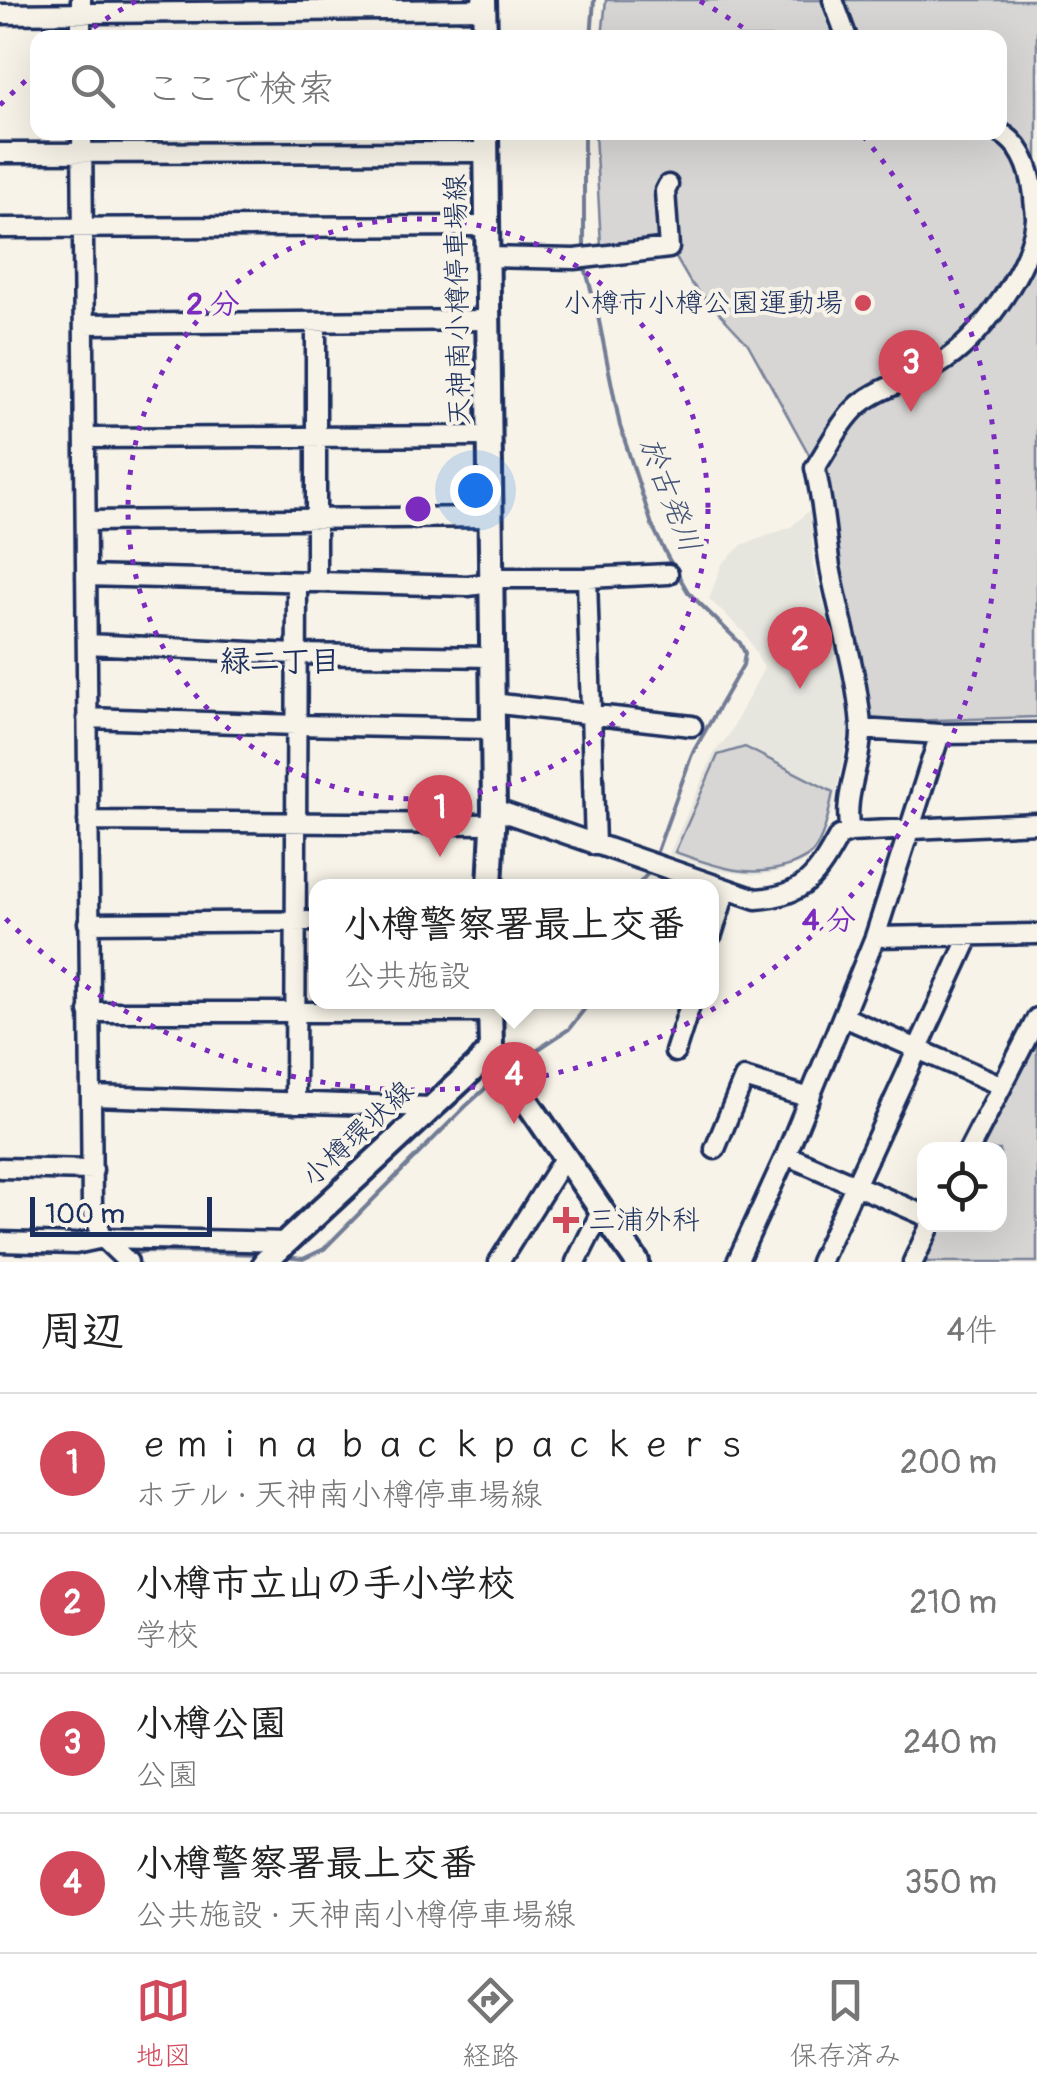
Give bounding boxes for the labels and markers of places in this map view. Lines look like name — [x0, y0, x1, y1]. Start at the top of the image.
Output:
place label: 小樽市小樽公園運動場 — [563, 286, 843, 321]
marker: 小樽市小樽公園運動場 — [852, 292, 874, 314]
pin: 3 — [878, 330, 944, 412]
centre of rings — [400, 491, 436, 527]
pin: 2 — [768, 606, 832, 689]
pin: 1 — [408, 774, 472, 857]
pin: 4 — [482, 1042, 546, 1124]
place label: 三浦外科 — [588, 1203, 700, 1238]
marker: 三浦外科 — [553, 1207, 579, 1233]

